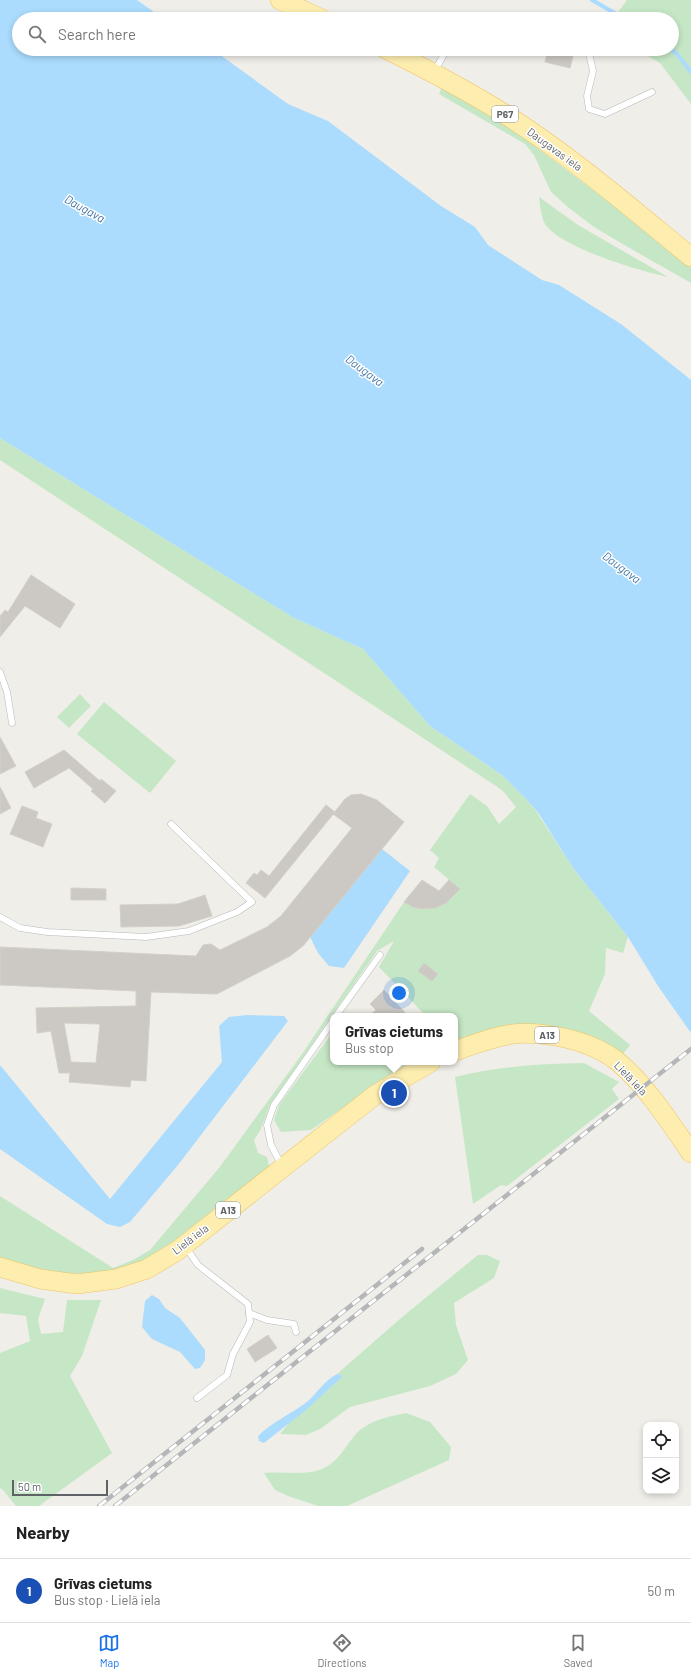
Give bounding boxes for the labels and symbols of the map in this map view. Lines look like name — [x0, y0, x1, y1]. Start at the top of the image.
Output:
road number: P67 — [492, 106, 518, 122]
street label: Daugavas iela — [525, 125, 585, 173]
water label: Daugava — [62, 191, 108, 225]
water label: Daugava — [343, 351, 387, 389]
water label: Daugava — [600, 548, 644, 586]
your location — [389, 983, 409, 1003]
road number: A13 — [535, 1027, 559, 1043]
street label: Lielā iela — [612, 1058, 650, 1098]
pin: 1 — [381, 1078, 407, 1108]
road number: A13 — [216, 1202, 240, 1218]
street label: Lielā iela — [169, 1221, 211, 1257]
scale bar — [12, 1478, 108, 1497]

